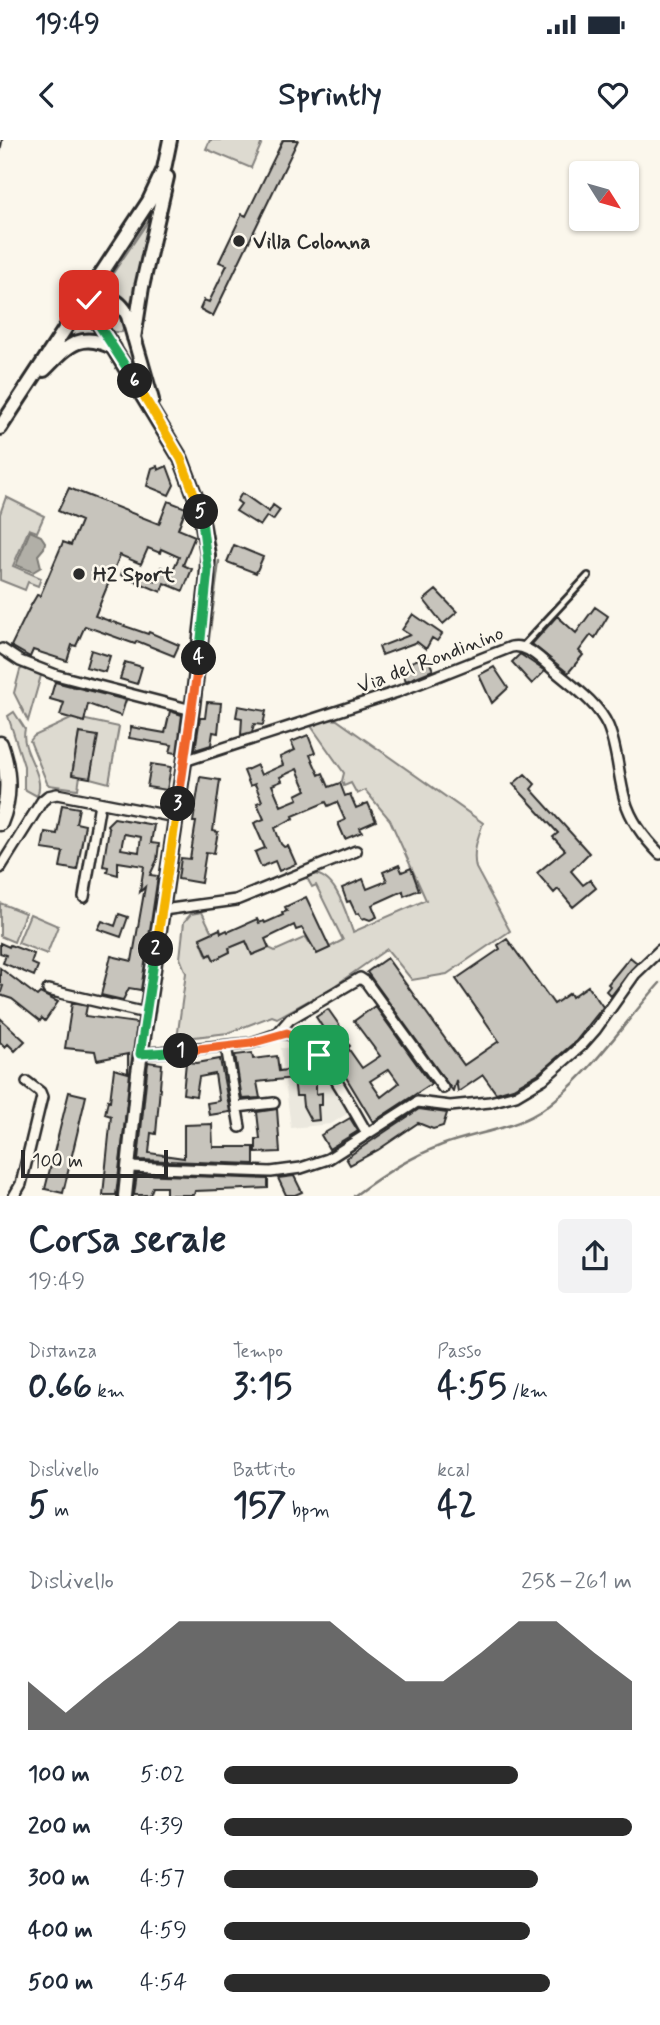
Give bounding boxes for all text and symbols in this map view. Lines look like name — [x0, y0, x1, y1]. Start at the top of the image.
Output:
text: 19:49 — [35, 8, 100, 42]
text: Sprintly — [278, 74, 382, 116]
icon: back — [28, 76, 66, 114]
icon: heart — [594, 76, 632, 114]
north arrow — [569, 161, 639, 231]
map controls — [569, 161, 639, 231]
place label: Villa Colonna — [253, 228, 370, 256]
marker: Villa Colonna — [231, 233, 247, 249]
pin — [59, 270, 119, 330]
icon: check — [70, 281, 108, 319]
pin: 6 — [118, 364, 152, 398]
text: 6 — [130, 368, 139, 393]
pin: 5 — [184, 494, 218, 530]
text: 5 — [195, 499, 206, 524]
place label: H2 Sport — [93, 561, 175, 589]
marker: H2 Sport — [71, 566, 87, 582]
street label: Via del Rondinino — [353, 619, 508, 701]
pin: 4 — [182, 640, 216, 676]
text: 4 — [193, 645, 204, 670]
pin: 3 — [160, 786, 196, 822]
text: 3 — [173, 791, 182, 816]
pin: 2 — [138, 932, 174, 966]
text: 2 — [151, 936, 160, 961]
pin — [289, 1025, 349, 1085]
pin: 1 — [164, 1034, 198, 1068]
icon: arrive — [300, 1036, 338, 1074]
text: 1 — [176, 1038, 185, 1063]
scale bar — [21, 1146, 168, 1178]
text: 100 m — [32, 1149, 83, 1174]
text: Corsa serale — [28, 1216, 227, 1265]
button: share — [558, 1219, 632, 1293]
text: 19:49 — [28, 1267, 85, 1297]
text: Distanza — [28, 1339, 97, 1364]
text: Tempo — [233, 1339, 283, 1364]
text: Passo — [437, 1339, 482, 1364]
text: 0.66 — [28, 1364, 92, 1410]
text: 3:15 — [233, 1364, 292, 1410]
text: 4:55 — [437, 1364, 507, 1410]
text: km — [92, 1379, 125, 1404]
text: /km — [507, 1379, 548, 1404]
text: Dislivello — [28, 1458, 99, 1483]
text: Battito — [233, 1458, 295, 1483]
text: kcal — [437, 1458, 469, 1483]
text: 5 — [28, 1483, 49, 1529]
text: 157 — [233, 1483, 287, 1529]
text: 42 — [437, 1483, 476, 1529]
text: m — [49, 1498, 69, 1523]
text: bpm — [287, 1498, 330, 1523]
text: Dislivello — [28, 1567, 114, 1597]
text: 258–261 m — [521, 1567, 632, 1597]
text: 100 m — [28, 1760, 90, 1790]
text: 5:02 — [140, 1760, 185, 1790]
text: 200 m — [28, 1812, 91, 1842]
text: 4:39 — [140, 1812, 184, 1842]
text: 300 m — [28, 1864, 90, 1894]
text: 4:57 — [140, 1864, 185, 1894]
text: 400 m — [28, 1916, 93, 1946]
text: 4:59 — [140, 1916, 187, 1946]
text: 500 m — [28, 1968, 93, 1998]
text: 4:54 — [140, 1968, 187, 1998]

